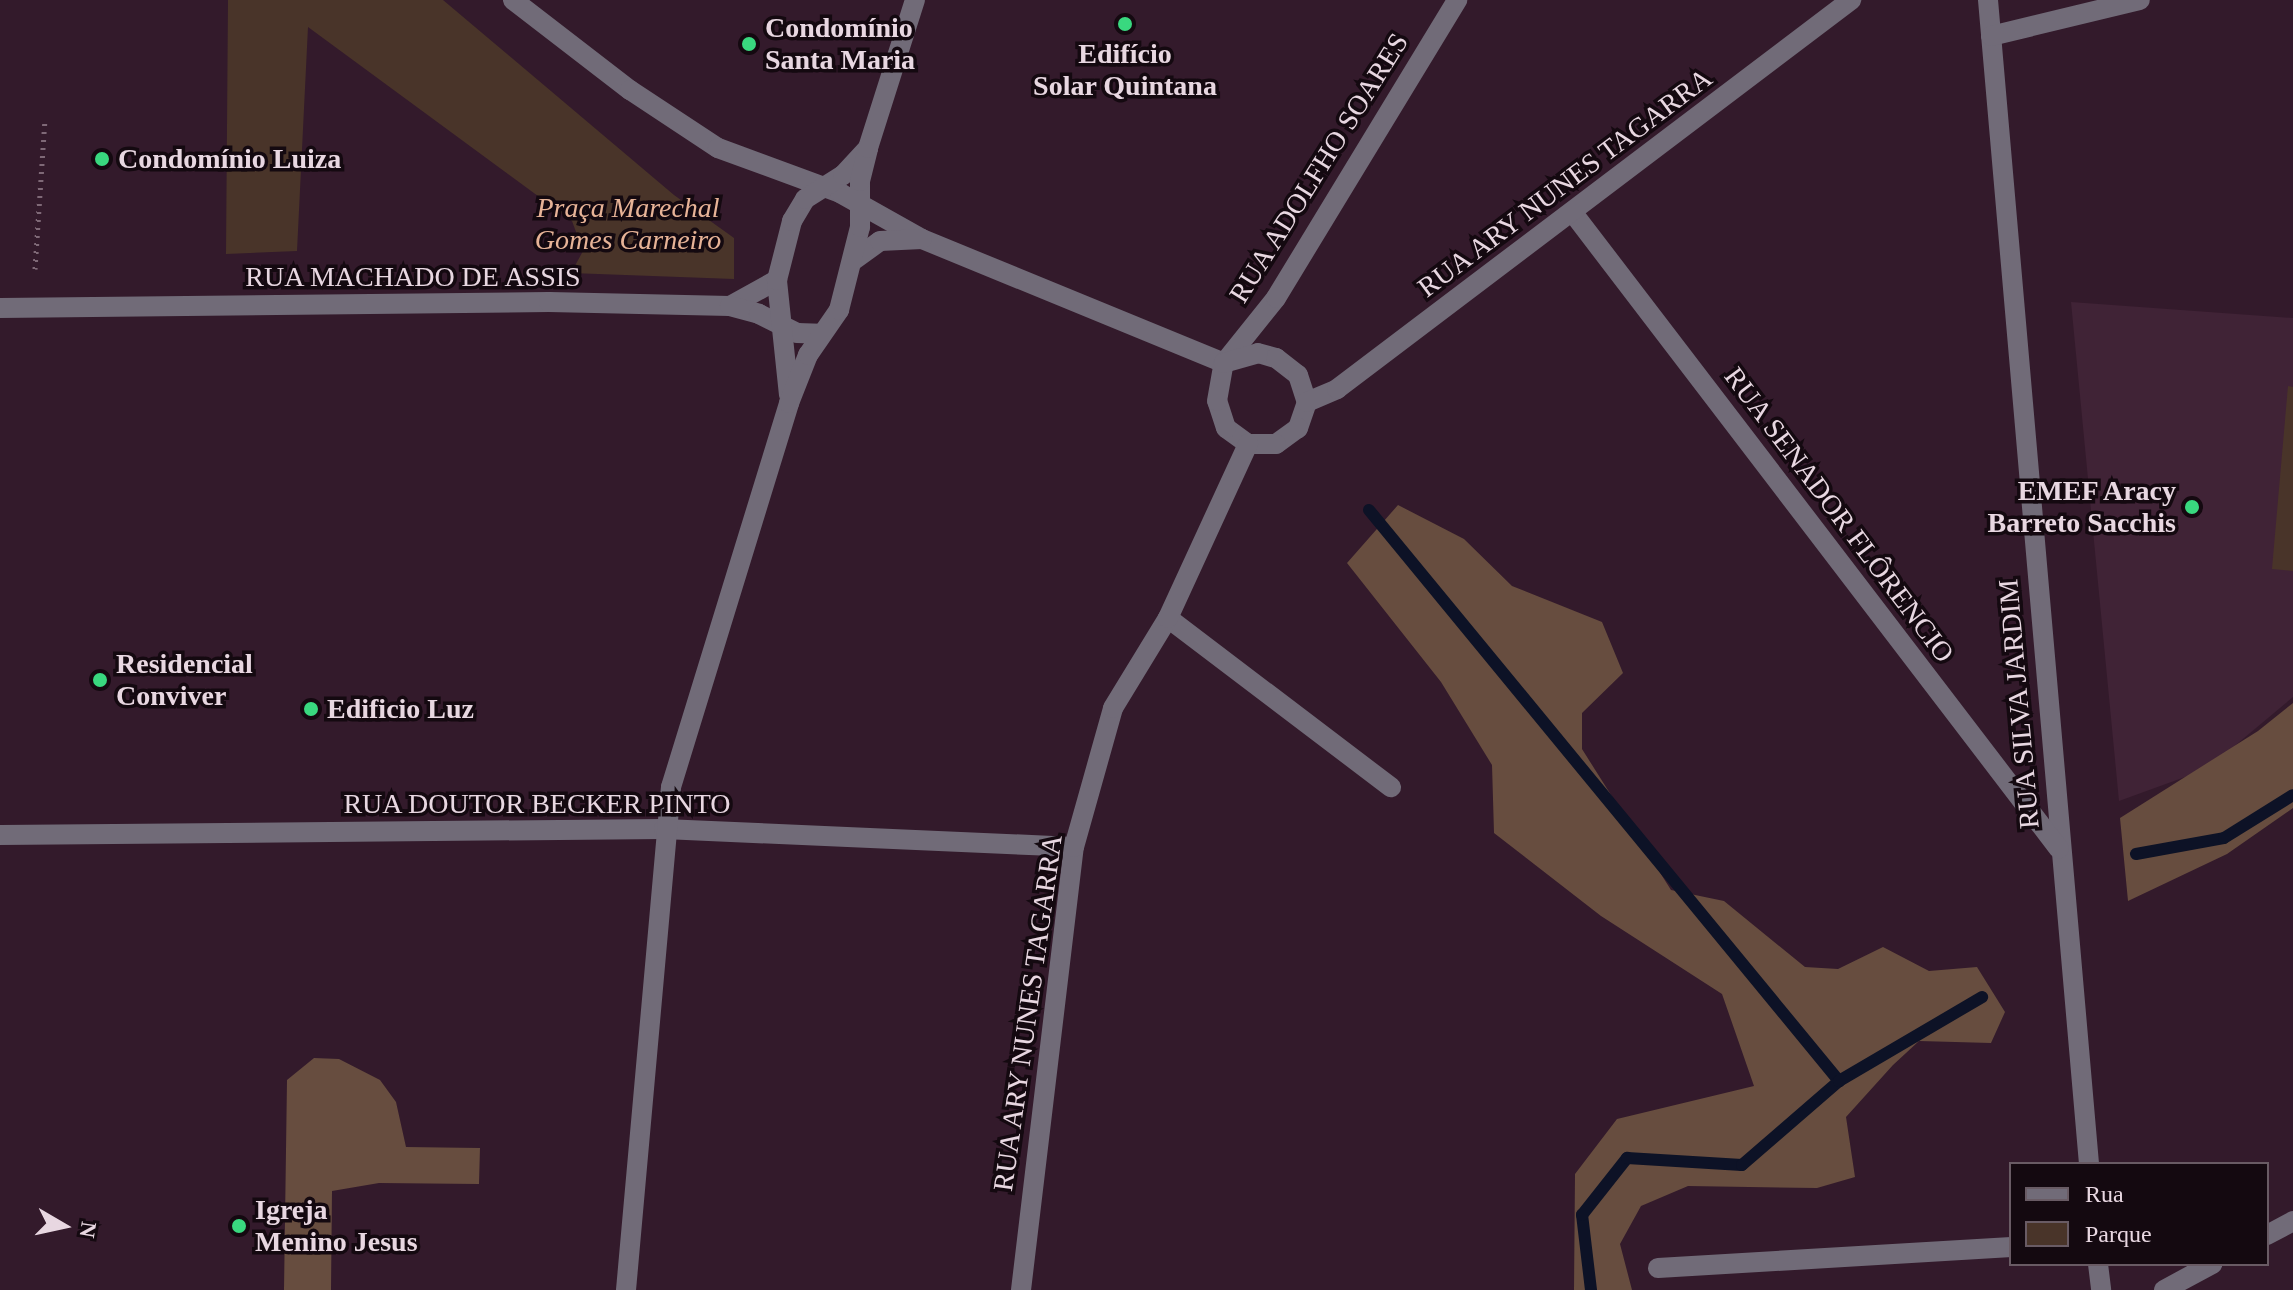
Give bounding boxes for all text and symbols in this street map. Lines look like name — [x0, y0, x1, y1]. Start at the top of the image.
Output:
place label: Condomínio Santa Maria — [765, 11, 915, 77]
marker: Edifício Solar Quintana — [1116, 15, 1134, 33]
street label: RUA ADOLFHO SOARES — [1221, 26, 1417, 310]
marker: Condomínio Santa Maria — [740, 35, 758, 53]
place label: Edifício Solar Quintana — [1033, 37, 1217, 103]
street label: RUA ARY NUNES TAGARRA — [1409, 60, 1721, 306]
place label: Condomínio Luiza — [118, 142, 341, 176]
marker: Condomínio Luiza — [93, 150, 111, 168]
park label: Praça Marechal Gomes Carneiro — [535, 191, 721, 257]
street label: RUA MACHADO DE ASSIS — [244, 260, 582, 294]
street label: RUA SENADOR FLÔRENCIO — [1717, 360, 1961, 670]
place label: EMEF Aracy Barreto Sacchis — [1988, 474, 2176, 540]
marker: EMEF Aracy Barreto Sacchis — [2183, 498, 2201, 516]
street label: RUA SILVA JARDIM — [1991, 576, 2047, 832]
place label: Residencial Conviver — [116, 647, 253, 713]
marker: Residencial Conviver — [91, 671, 109, 689]
place label: Edificio Luz — [327, 692, 474, 726]
marker: Edificio Luz — [302, 700, 320, 718]
street label: RUA DOUTOR BECKER PINTO — [343, 787, 731, 821]
street label: RUA ARY NUNES TAGARRA — [986, 830, 1070, 1196]
legend — [2009, 1162, 2269, 1266]
text: Rua — [2085, 1181, 2124, 1207]
north arrow — [24, 1186, 104, 1266]
place label: Igreja Menino Jesus — [255, 1193, 418, 1259]
marker: Igreja Menino Jesus — [230, 1217, 248, 1235]
text: N — [75, 1220, 102, 1240]
text: Parque — [2085, 1221, 2152, 1247]

